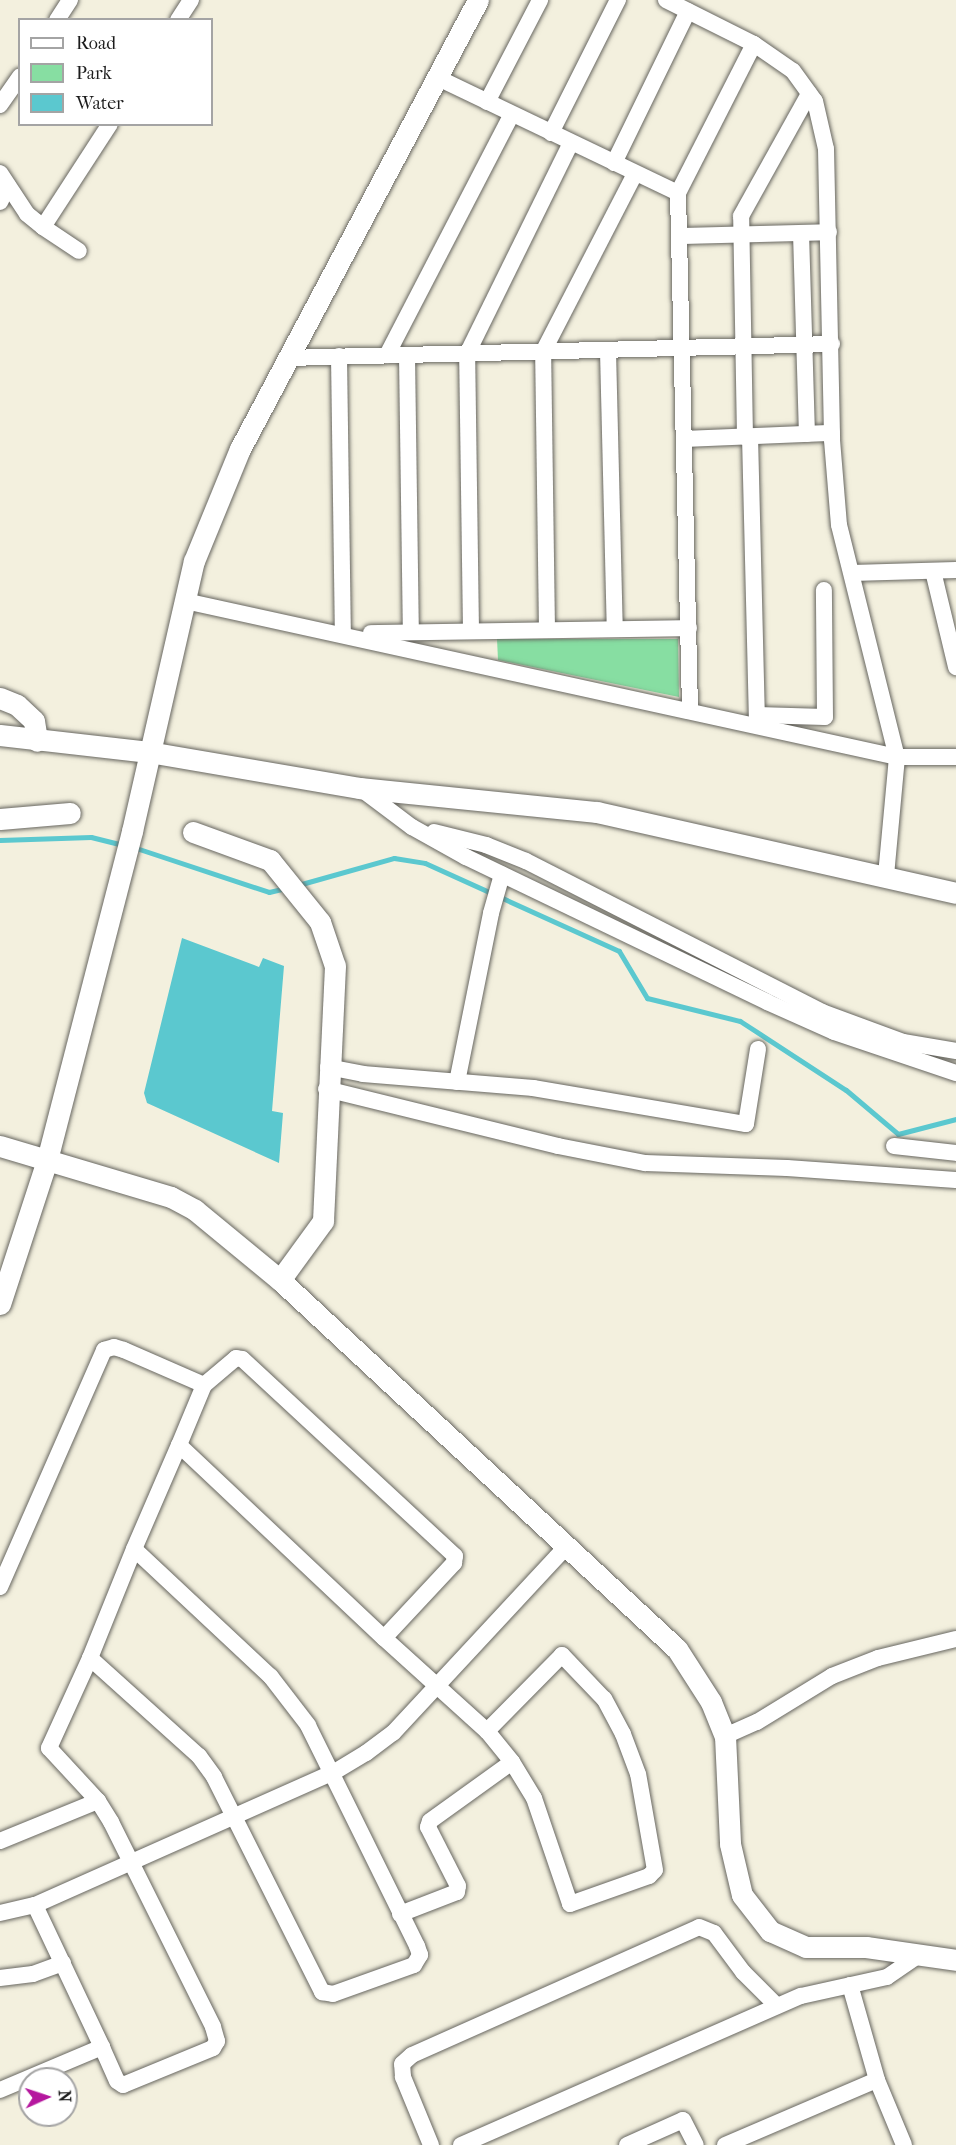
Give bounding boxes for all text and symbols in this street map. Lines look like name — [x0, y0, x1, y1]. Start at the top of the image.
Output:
legend — [18, 18, 213, 126]
text: Road — [76, 33, 116, 54]
text: Park — [76, 63, 112, 84]
text: Water — [76, 93, 124, 114]
north arrow — [18, 2067, 78, 2127]
text: N — [55, 2090, 74, 2103]

